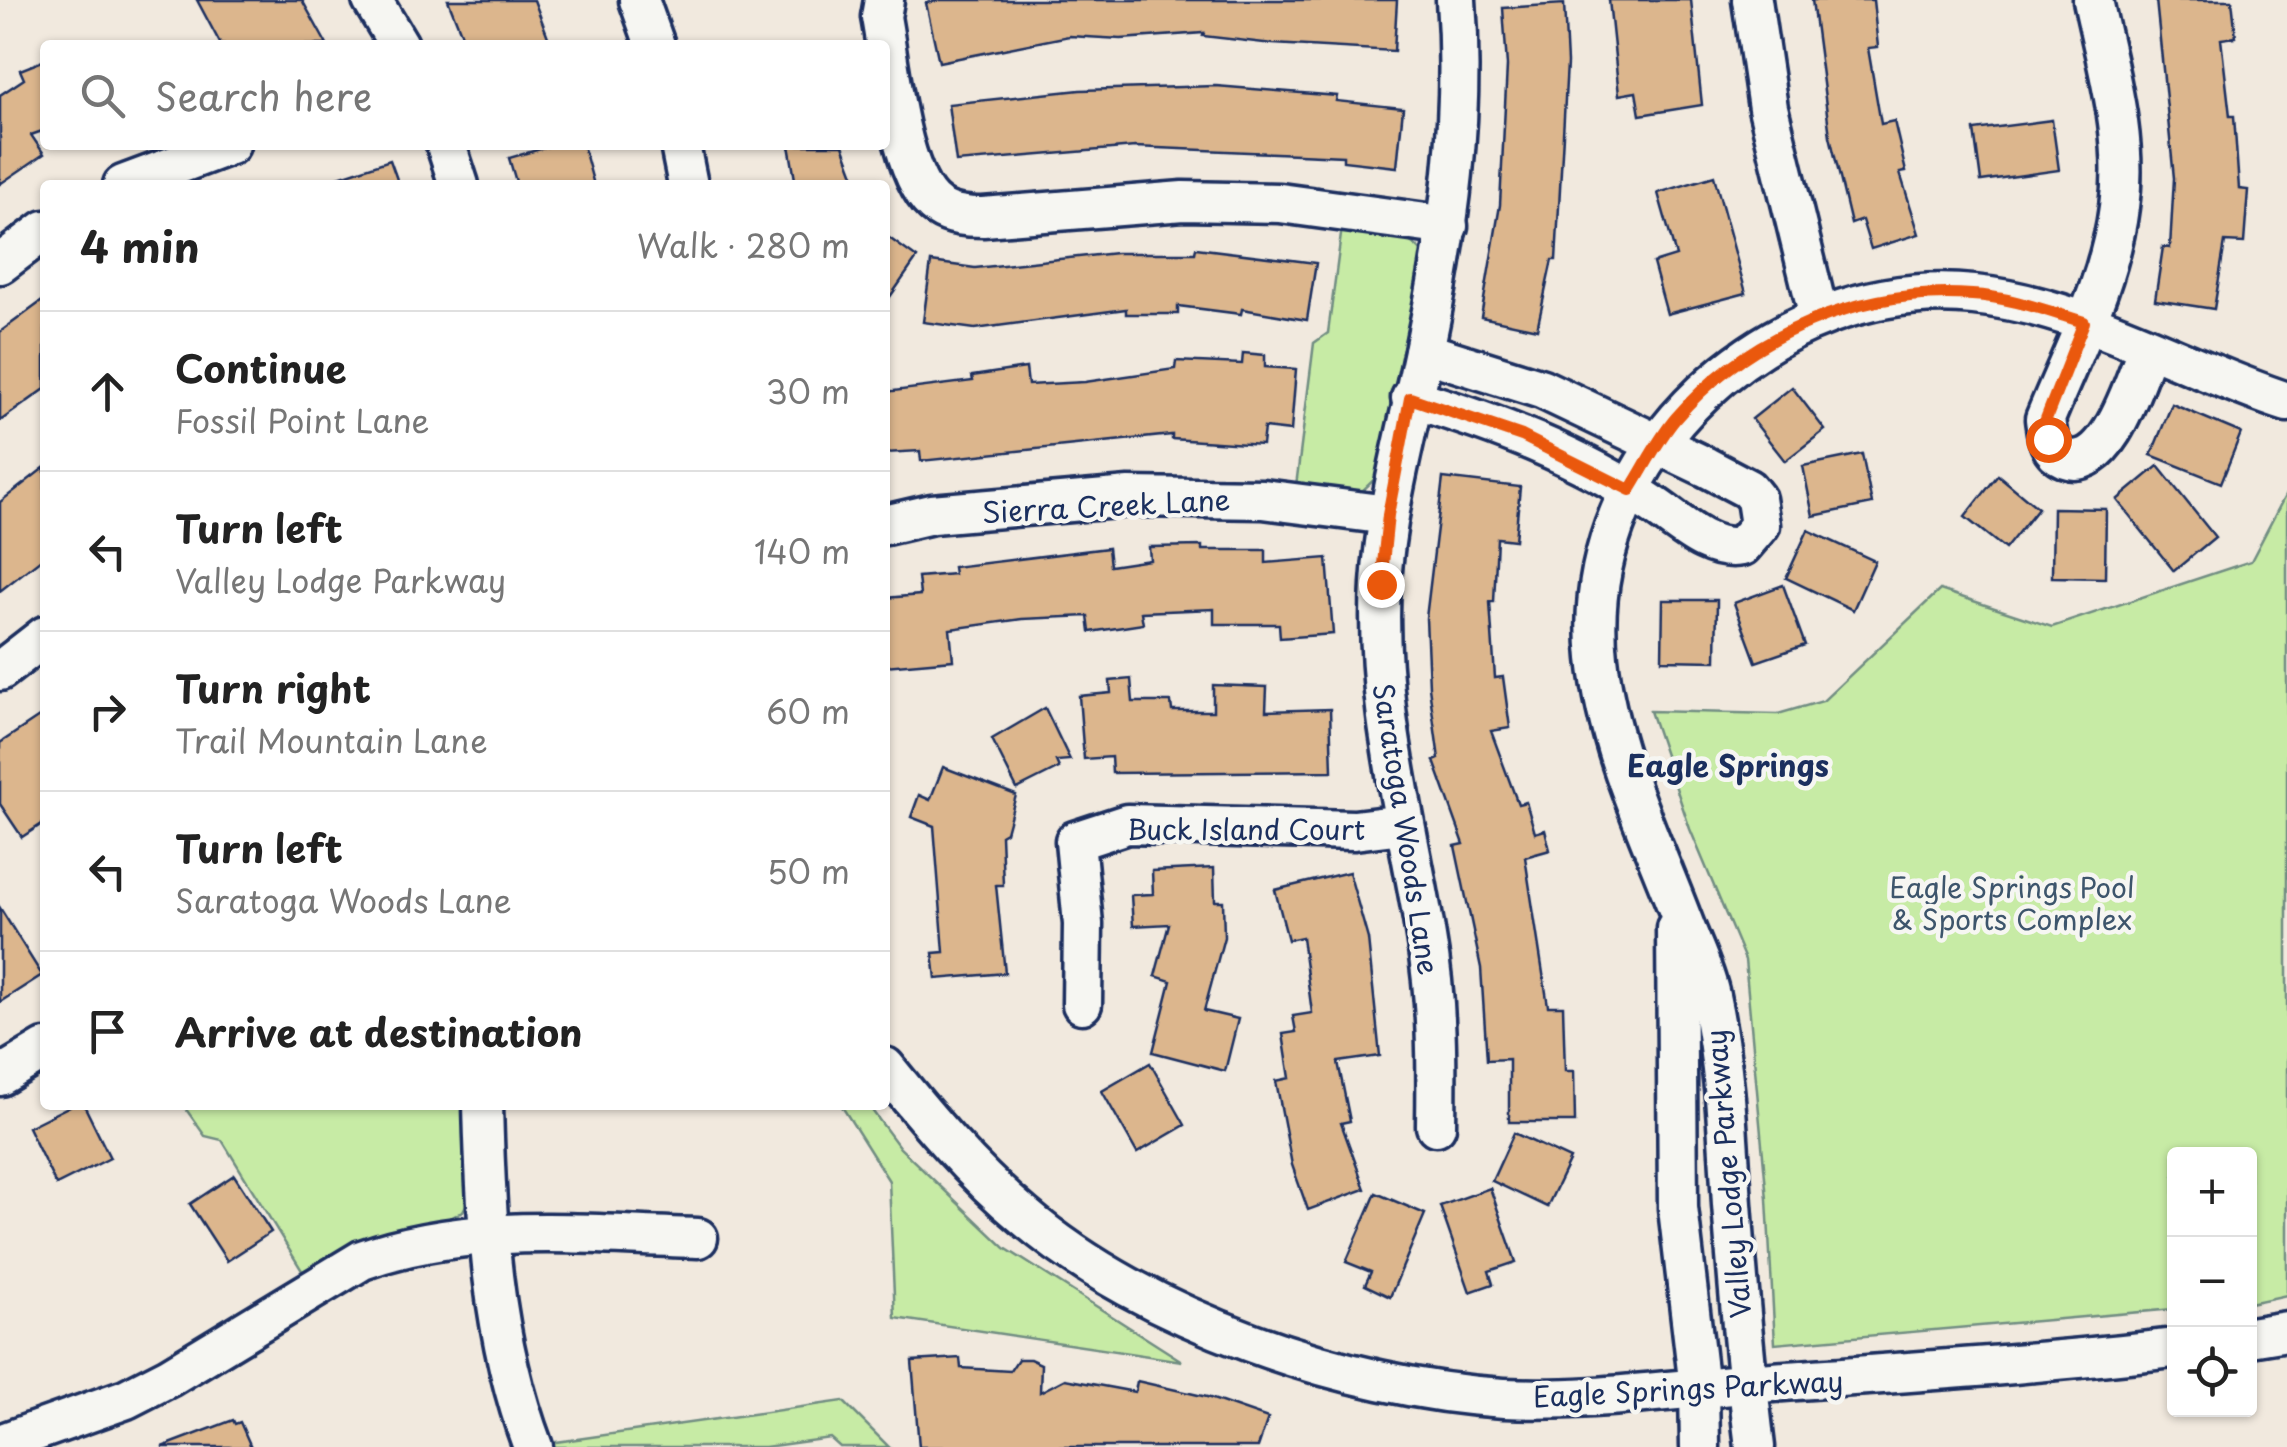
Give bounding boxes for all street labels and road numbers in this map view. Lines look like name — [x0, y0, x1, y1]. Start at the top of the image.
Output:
street label: Sierra Creek Lane — [981, 477, 1231, 533]
street label: Saratoga Woods Lane — [1363, 680, 1451, 978]
street label: Buck Island Court — [1127, 807, 1365, 850]
street label: Valley Lodge Parkway — [1693, 1028, 1761, 1320]
street label: Eagle Springs Parkway — [1532, 1358, 1844, 1418]

